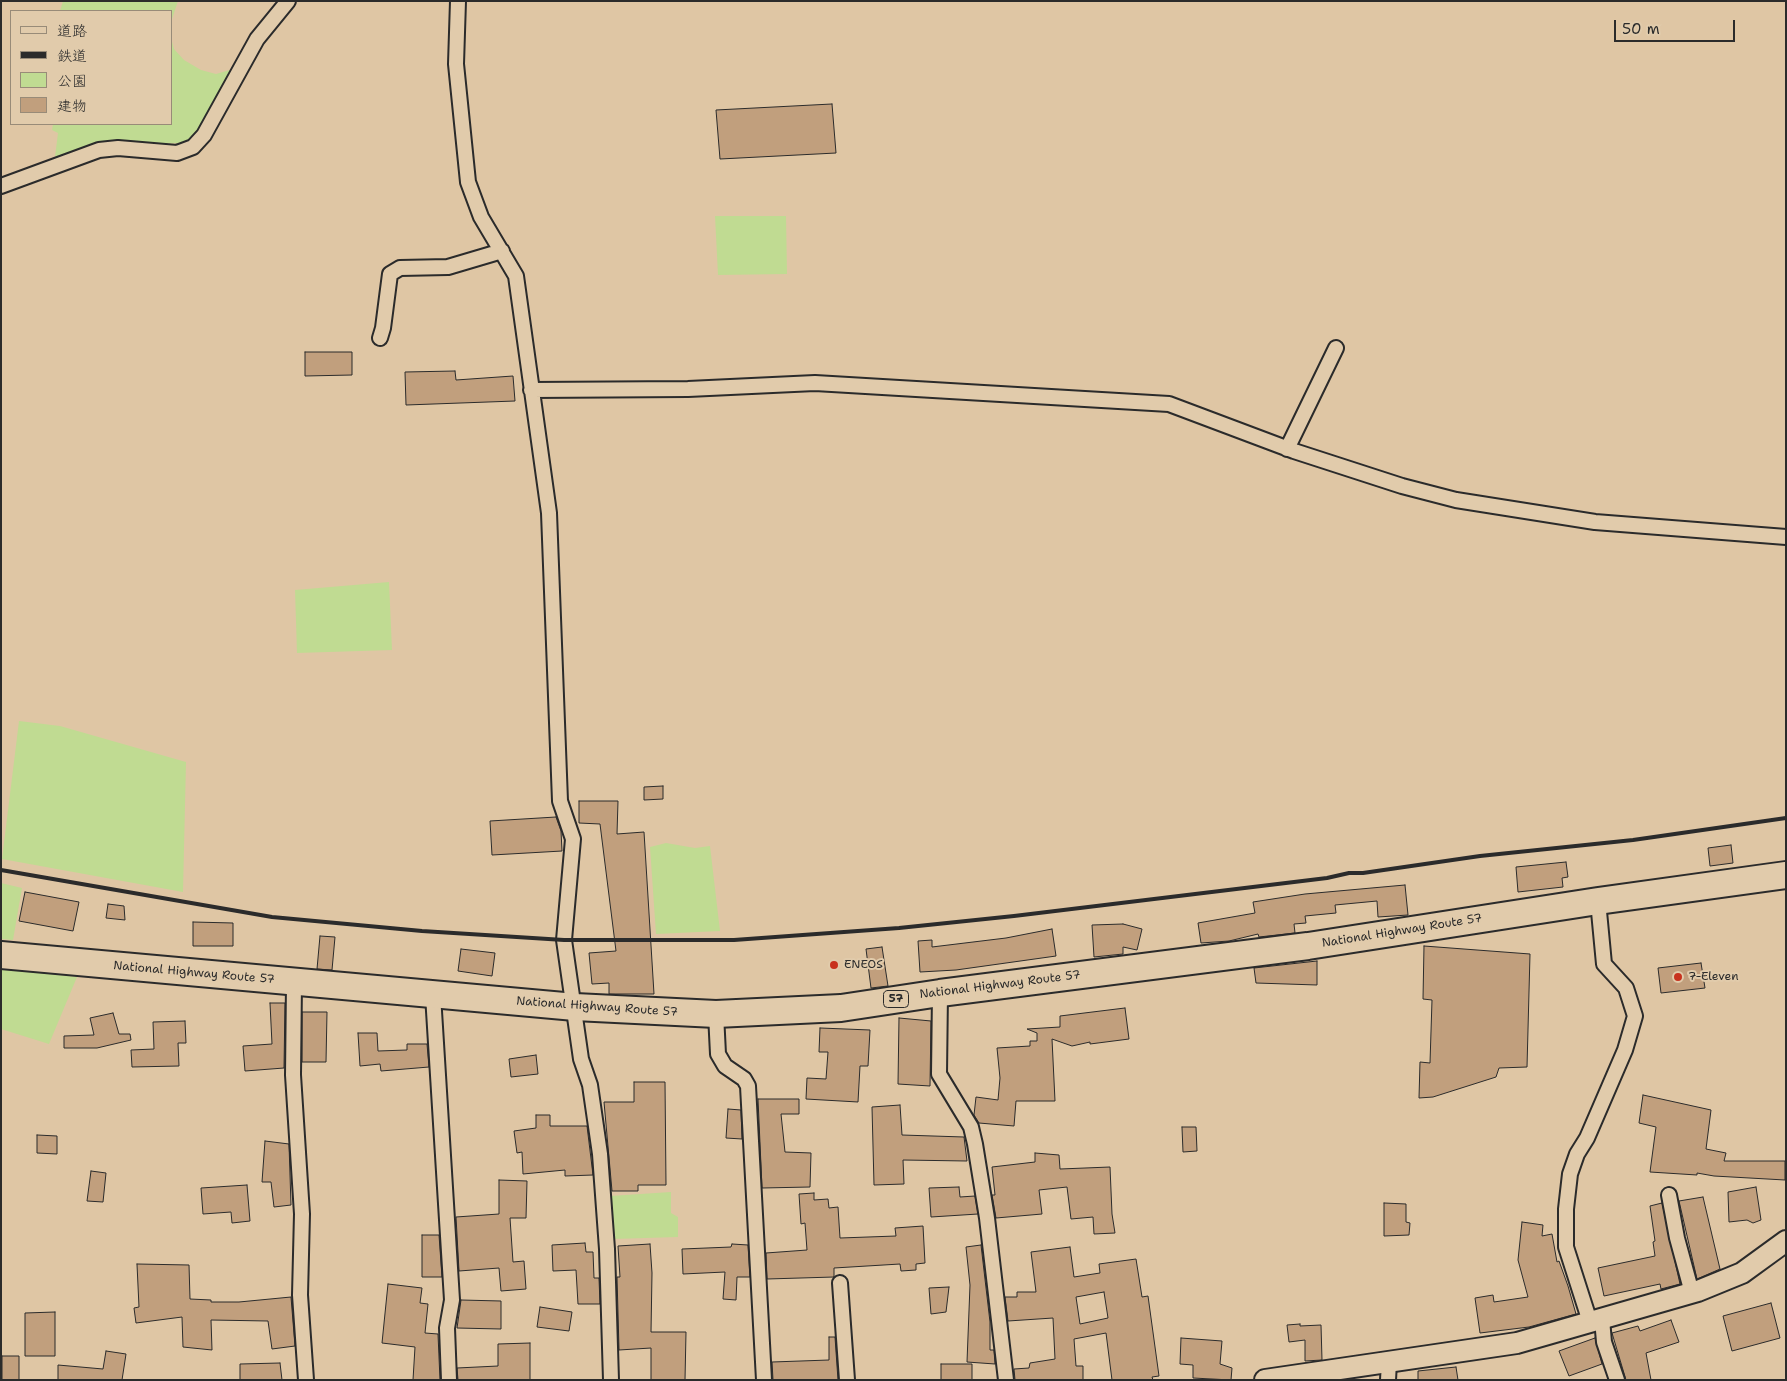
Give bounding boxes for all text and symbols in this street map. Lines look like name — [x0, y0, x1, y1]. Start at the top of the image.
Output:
legend — [10, 10, 172, 125]
scale bar — [1617, 10, 1738, 42]
text: 50 m — [1622, 19, 1660, 39]
text: 道路 — [57, 21, 87, 41]
text: 鉄道 — [57, 46, 87, 66]
text: 公園 — [57, 71, 87, 91]
text: 建物 — [57, 96, 87, 116]
street label: National Highway Route 57 — [1321, 911, 1483, 951]
place label: ENEOS — [844, 958, 883, 972]
street label: National Highway Route 57 — [113, 959, 275, 987]
marker: ENEOS — [828, 959, 840, 971]
street label: National Highway Route 57 — [919, 968, 1081, 1002]
place label: 7-Eleven — [1688, 970, 1739, 984]
marker: 7-Eleven — [1672, 971, 1684, 983]
road number: 57 — [884, 991, 908, 1008]
street label: National Highway Route 57 — [516, 994, 678, 1020]

